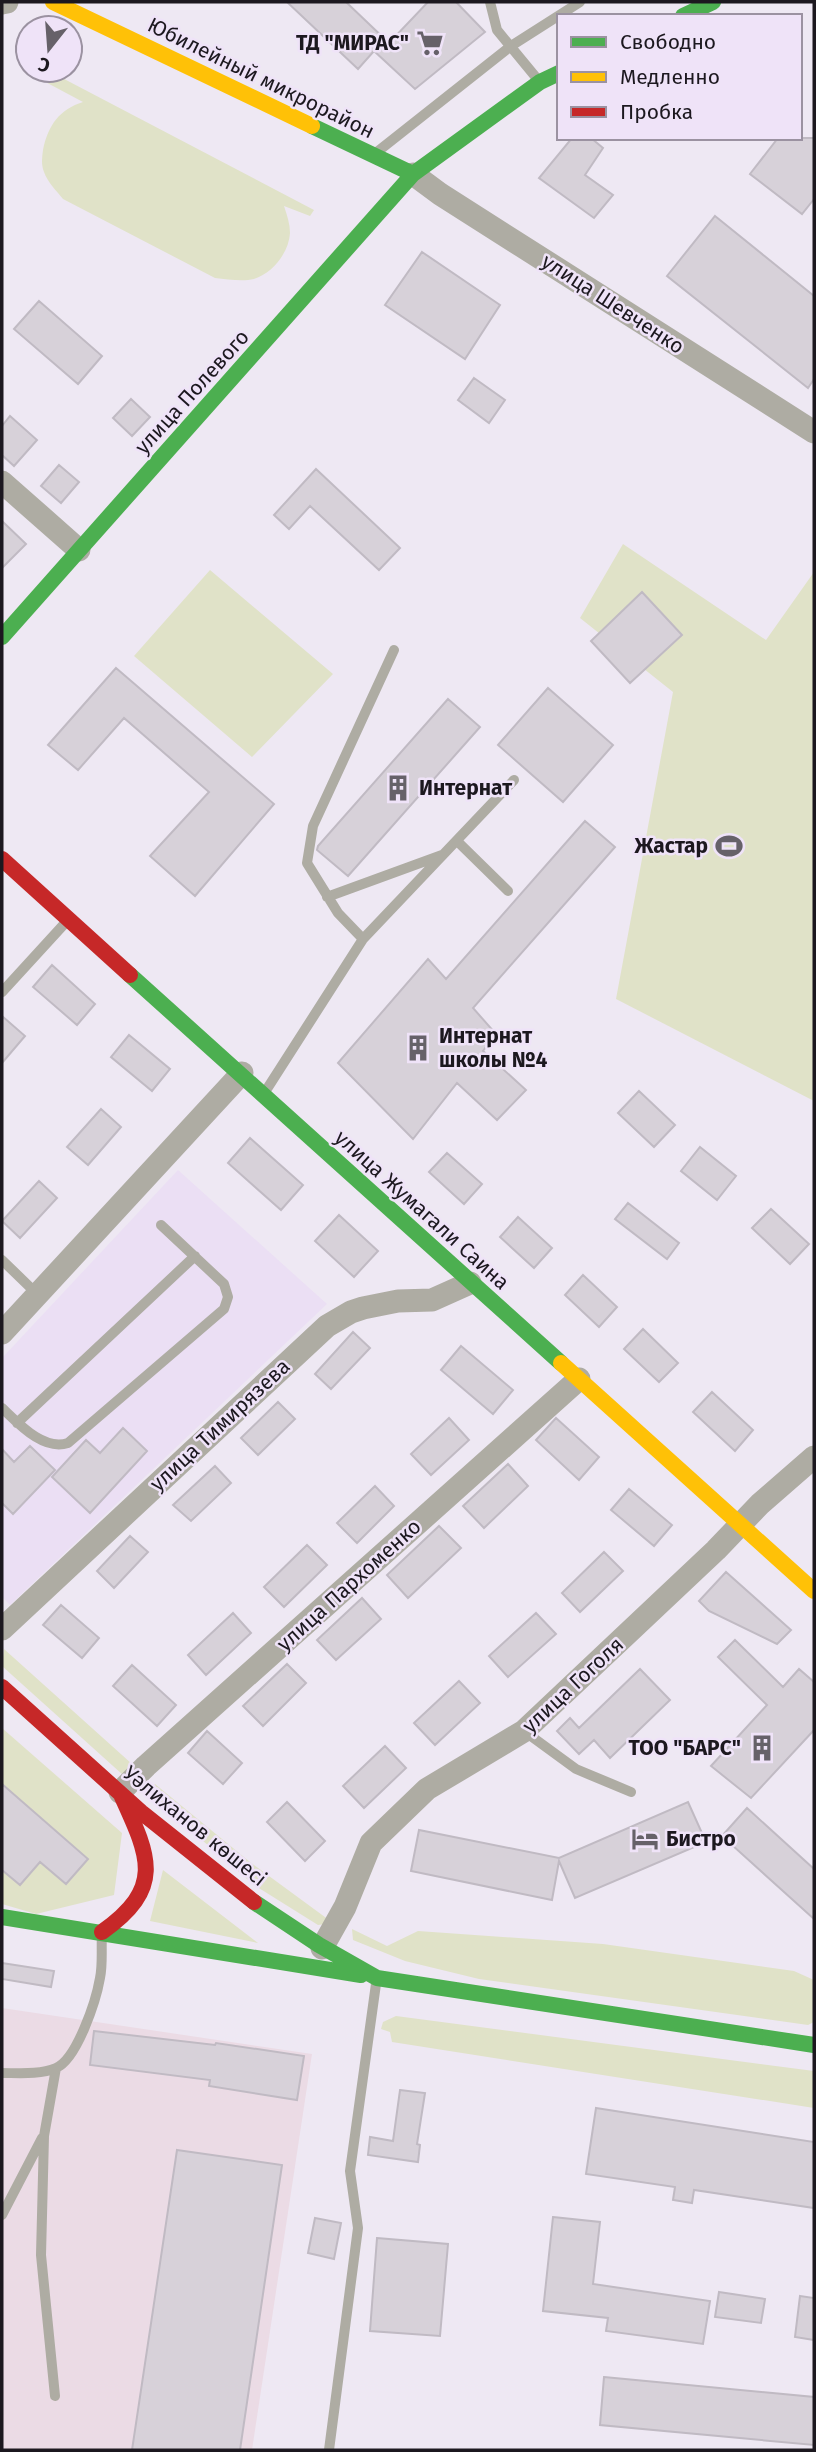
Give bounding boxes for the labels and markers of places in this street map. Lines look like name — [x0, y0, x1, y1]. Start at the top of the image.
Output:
supermarket icon: ТД "МИРАС" — [415, 28, 445, 58]
place label: ТД "МИРАС" — [296, 30, 409, 56]
building icon: Интернат — [383, 773, 413, 803]
place label: Интернат — [419, 775, 513, 801]
sports icon: Жастар — [714, 831, 744, 861]
place label: Жастар — [634, 833, 708, 859]
place label: Интернат школы №4 — [439, 1023, 547, 1073]
building icon: Интернат школы №4 — [403, 1033, 433, 1063]
building icon: ТОО "БАРС" — [747, 1733, 777, 1763]
place label: ТОО "БАРС" — [629, 1735, 741, 1761]
hotel icon: Бистро — [630, 1824, 660, 1854]
place label: Бистро — [666, 1826, 736, 1852]

